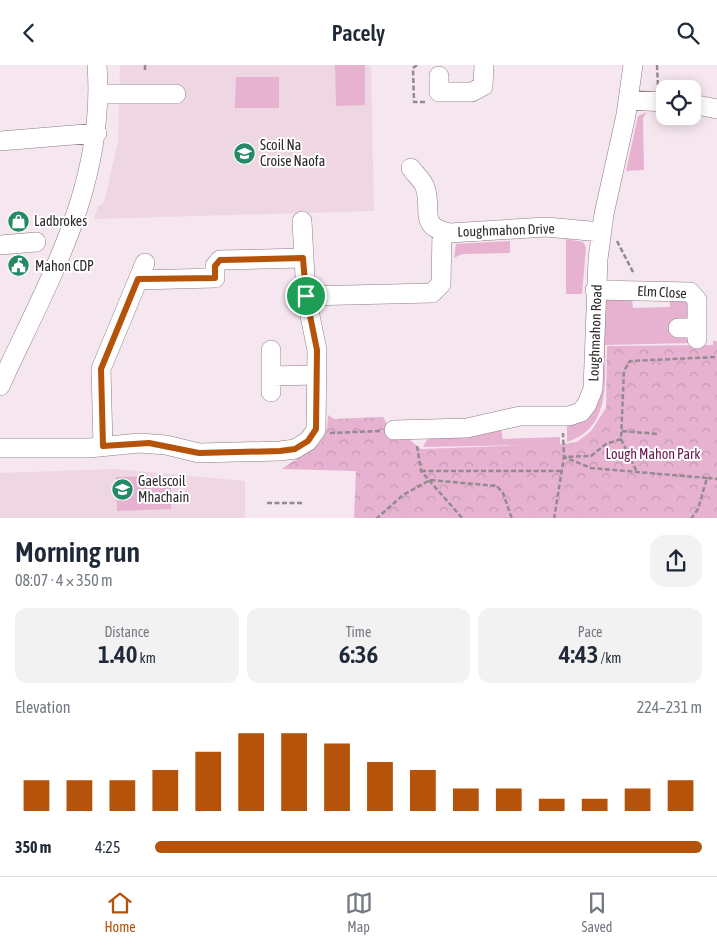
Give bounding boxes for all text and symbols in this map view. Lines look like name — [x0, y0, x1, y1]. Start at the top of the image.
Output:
icon: back — [15, 19, 43, 47]
icon: search — [674, 19, 702, 47]
text: Pacely — [332, 20, 385, 46]
map controls — [656, 80, 701, 125]
button: locate — [656, 80, 701, 125]
place label: Scoil Na Croise Naofa — [260, 137, 325, 169]
school or university icon: Scoil Na Croise Naofa — [232, 141, 256, 165]
shop icon: Ladbrokes — [6, 209, 30, 233]
place label: Ladbrokes — [34, 213, 87, 229]
street label: Loughmahon Drive — [457, 220, 555, 240]
public building icon: Mahon CDP — [7, 254, 31, 278]
place label: Mahon CDP — [35, 258, 94, 274]
pin — [285, 275, 327, 317]
icon: arrive — [292, 282, 320, 310]
street label: Elm Close — [637, 283, 687, 301]
street label: Loughmahon Road — [585, 284, 605, 382]
park label: Lough Mahon Park — [606, 446, 700, 462]
place label: Gaelscoil Mhachain — [138, 473, 189, 505]
school or university icon: Gaelscoil Mhachain — [110, 477, 134, 501]
button: share — [650, 535, 702, 587]
text: Morning run — [15, 536, 140, 568]
text: 08:07 · 4 × 350 m — [15, 571, 113, 589]
text: Distance — [104, 624, 149, 640]
text: Time — [346, 624, 371, 640]
text: Pace — [578, 624, 602, 640]
text: 1.40 — [98, 640, 138, 668]
text: 6:36 — [339, 640, 378, 668]
text: 4:43 — [559, 640, 599, 668]
text: km — [138, 650, 156, 666]
text: /km — [599, 650, 621, 666]
text: Elevation — [15, 698, 70, 716]
text: 224–231 m — [637, 698, 702, 716]
text: 350 m — [15, 838, 51, 856]
text: 4:25 — [95, 838, 120, 856]
tab: Home — [104, 889, 136, 935]
tab: Map — [345, 889, 373, 935]
tab: Saved — [582, 889, 612, 935]

